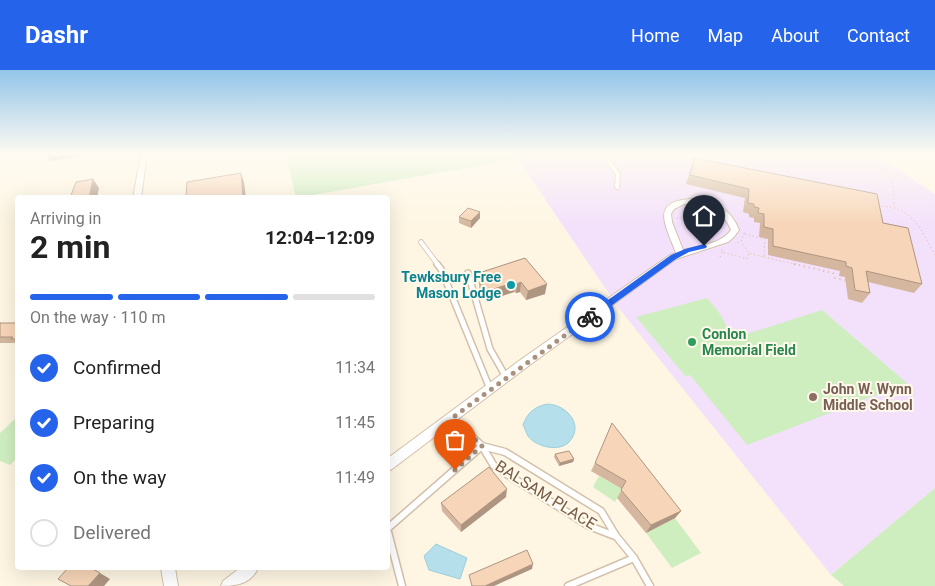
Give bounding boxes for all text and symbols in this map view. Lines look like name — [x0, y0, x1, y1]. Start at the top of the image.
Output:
text: Dashr — [25, 21, 88, 49]
text: Home — [631, 25, 680, 46]
text: Map — [708, 25, 743, 46]
text: About — [771, 25, 819, 46]
text: Contact — [847, 25, 910, 46]
pin — [683, 195, 725, 246]
icon: home — [690, 202, 718, 230]
text: Arriving in — [30, 209, 101, 228]
text: 12:04–12:09 — [265, 226, 375, 249]
text: 2 min — [30, 228, 110, 266]
place label: Tewksbury Free Mason Lodge — [401, 269, 501, 301]
marker: Tewksbury Free Mason Lodge — [505, 279, 517, 291]
courier — [565, 292, 615, 342]
icon: bike — [576, 303, 604, 331]
text: On the way · 110 m — [30, 308, 166, 327]
place label: Conlon Memorial Field — [702, 326, 796, 358]
marker: Conlon Memorial Field — [686, 336, 698, 348]
icon: check — [30, 354, 58, 382]
text: Confirmed — [73, 356, 161, 379]
text: 11:34 — [335, 358, 375, 377]
place label: John W. Wynn Middle School — [823, 381, 913, 413]
marker: John W. Wynn Middle School — [807, 391, 819, 403]
icon: check — [30, 409, 58, 437]
text: Preparing — [73, 411, 155, 434]
text: 11:45 — [335, 413, 375, 432]
pin — [434, 419, 476, 470]
icon: bag — [441, 426, 469, 454]
street label: BALSAM PLACE — [492, 456, 600, 534]
icon: check — [30, 464, 58, 492]
text: On the way — [73, 466, 166, 489]
text: 11:49 — [335, 468, 375, 487]
text: Delivered — [73, 521, 151, 544]

